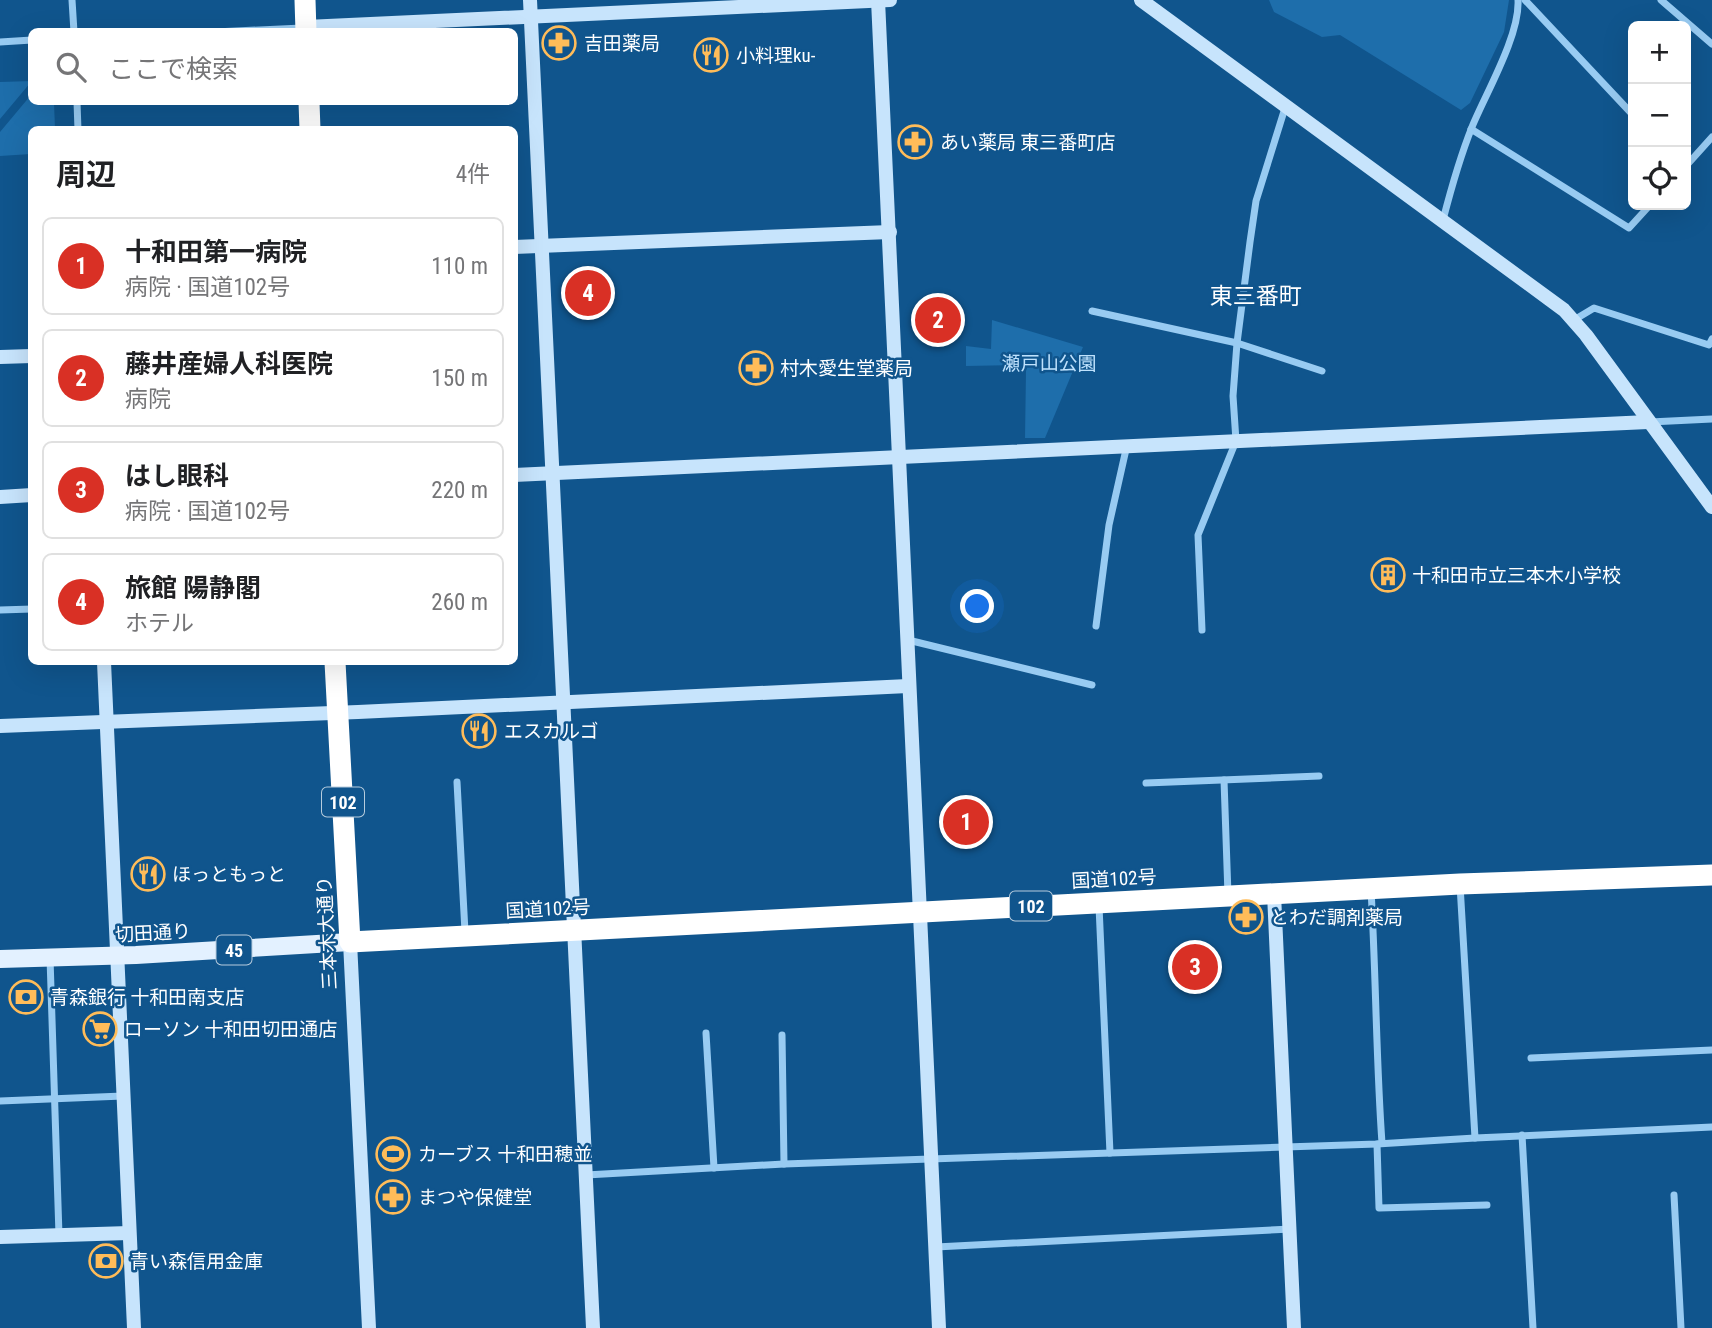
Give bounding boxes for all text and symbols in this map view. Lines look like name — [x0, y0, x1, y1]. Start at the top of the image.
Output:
map controls — [1628, 21, 1691, 210]
button: + — [1628, 21, 1691, 84]
pharmacy icon: 吉田薬局 — [540, 24, 578, 62]
search box — [28, 28, 518, 105]
place label: 吉田薬局 — [584, 32, 660, 55]
restaurant icon: 小料理ku- — [692, 36, 730, 74]
place label: 小料理ku- — [736, 44, 816, 67]
icon: search — [52, 48, 90, 86]
text: ここで検索 — [108, 54, 238, 84]
button: − — [1628, 84, 1691, 147]
pharmacy icon: あい薬局 東三番町店 — [896, 123, 934, 161]
place label: あい薬局 東三番町店 — [940, 131, 1115, 154]
button: locate — [1628, 147, 1691, 210]
text: 周辺 — [56, 157, 116, 192]
text: 4件 — [456, 161, 490, 188]
text: 十和田第一病院 — [125, 237, 307, 267]
text: 1 — [75, 253, 87, 280]
text: 110 m — [431, 253, 488, 280]
pin: 4 — [565, 267, 611, 319]
text: 病院 · 国道102号 — [125, 274, 290, 301]
district label: 東三番町 — [1210, 283, 1302, 310]
pin: 2 — [915, 294, 961, 346]
text: 藤井産婦人科医院 — [125, 349, 333, 379]
pharmacy icon: 村木愛生堂薬局 — [737, 349, 775, 387]
park label: 瀬戸山公園 — [1001, 352, 1097, 375]
place label: 村木愛生堂薬局 — [780, 357, 913, 380]
text: 2 — [75, 365, 87, 392]
text: 150 m — [431, 365, 488, 392]
text: 病院 — [125, 386, 171, 413]
text: はし眼科 — [125, 461, 229, 491]
text: 3 — [75, 477, 87, 504]
text: 220 m — [431, 477, 488, 504]
text: 病院 · 国道102号 — [125, 498, 290, 525]
building icon: 十和田市立三本木小学校 — [1369, 556, 1407, 594]
place label: 十和田市立三本木小学校 — [1412, 564, 1621, 587]
text: 旅館 陽静閣 — [125, 573, 261, 603]
text: 4 — [75, 589, 87, 616]
text: 260 m — [431, 589, 488, 616]
your location — [960, 589, 994, 623]
text: ホテル — [125, 610, 194, 637]
restaurant icon: エスカルゴ — [460, 712, 498, 750]
place label: エスカルゴ — [504, 720, 599, 743]
road number: 102 — [322, 788, 364, 816]
pin: 1 — [943, 796, 989, 848]
restaurant icon: ほっともっと — [129, 855, 167, 893]
place label: ほっともっと — [172, 863, 286, 886]
street label: 国道102号 — [1071, 865, 1157, 893]
street label: 三本木大通り — [313, 875, 341, 991]
road number: 102 — [1010, 891, 1052, 920]
street label: 国道102号 — [505, 895, 591, 923]
pharmacy icon: とわだ調剤薬局 — [1227, 898, 1265, 936]
place label: とわだ調剤薬局 — [1270, 906, 1403, 929]
street label: 切田通り — [114, 920, 192, 946]
road number: 45 — [216, 936, 252, 965]
pin: 3 — [1172, 941, 1218, 993]
bank icon: 青森銀行 十和田南支店 — [7, 978, 45, 1016]
place label: 青森銀行 十和田南支店 — [50, 986, 244, 1009]
supermarket icon: ローソン 十和田切田通店 — [81, 1010, 119, 1048]
place label: ローソン 十和田切田通店 — [124, 1018, 337, 1041]
sports icon: カーブス 十和田穂並 — [374, 1135, 412, 1173]
place label: カーブス 十和田穂並 — [418, 1143, 592, 1166]
pharmacy icon: まつや保健堂 — [374, 1178, 412, 1216]
place label: まつや保健堂 — [418, 1186, 532, 1209]
bank icon: 青い森信用金庫 — [87, 1242, 125, 1280]
place label: 青い森信用金庫 — [130, 1250, 263, 1273]

